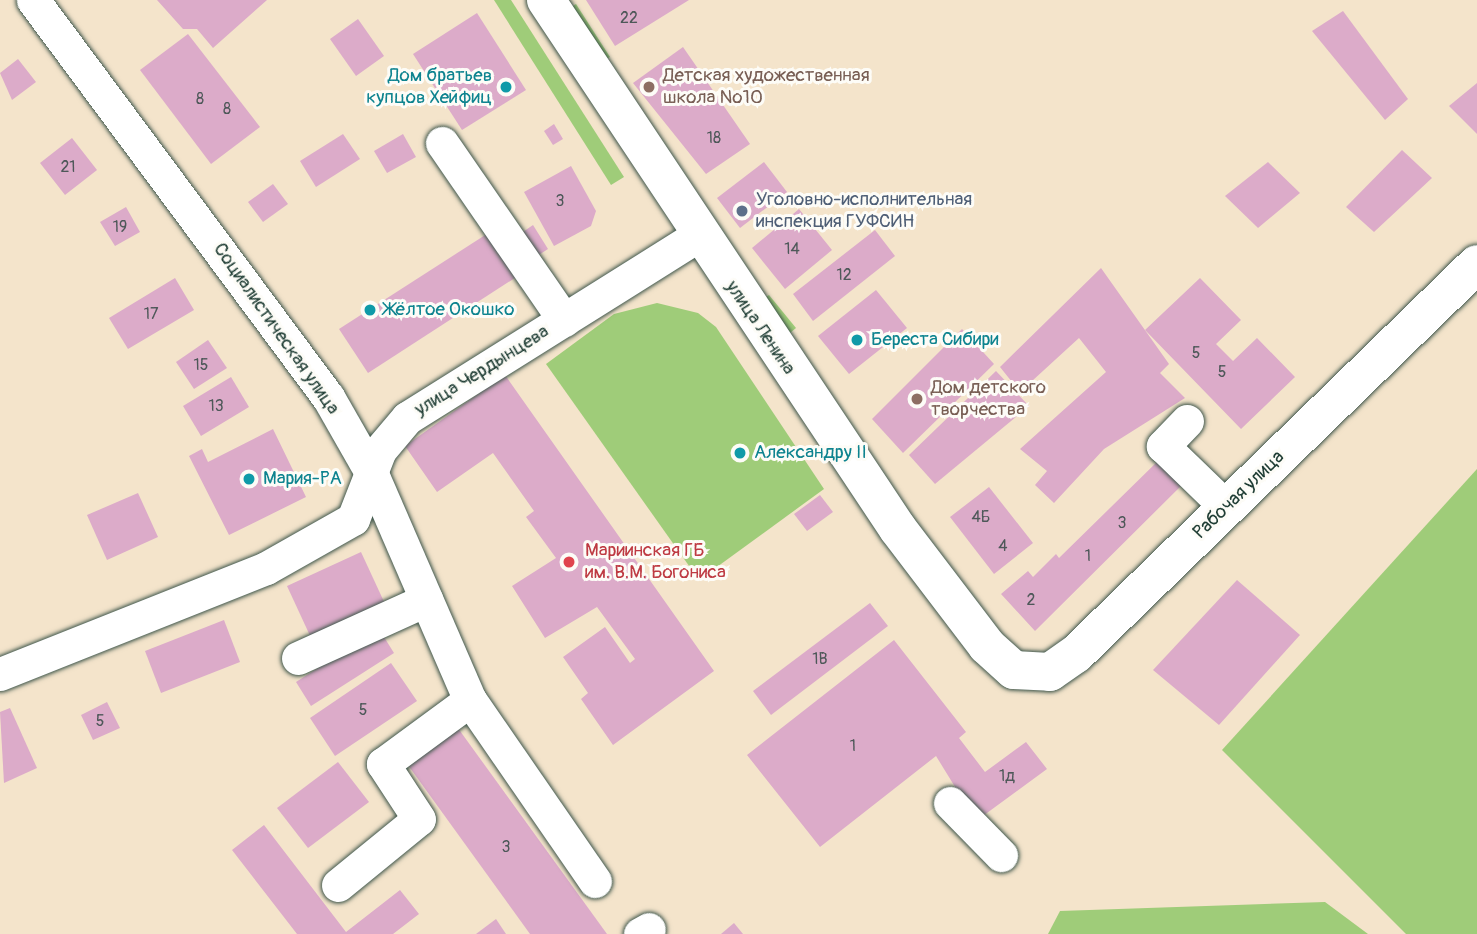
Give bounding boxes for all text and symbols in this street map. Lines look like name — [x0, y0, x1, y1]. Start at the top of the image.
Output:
house number: 22 — [620, 8, 638, 28]
place label: Дом братьев купцов Хейфиц — [366, 65, 492, 109]
place label: Детская художественная школа №10 — [663, 65, 870, 109]
marker: Дом братьев купцов Хейфиц — [498, 79, 514, 95]
marker: Детская художественная школа №10 — [641, 79, 657, 95]
house number: 8 — [196, 89, 204, 109]
house number: 8 — [223, 99, 231, 119]
house number: 18 — [707, 128, 721, 148]
house number: 21 — [60, 157, 76, 177]
place label: Уголовно-исполнительная инспекция ГУФСИН — [756, 189, 972, 233]
house number: 3 — [556, 191, 564, 211]
marker: Уголовно-исполнительная инспекция ГУФСИН — [734, 203, 750, 219]
house number: 19 — [113, 217, 127, 237]
street label: Социалистическая улица — [208, 239, 344, 419]
house number: 14 — [784, 239, 800, 259]
house number: 12 — [836, 265, 852, 285]
street label: улица Ленина — [720, 277, 800, 379]
place label: Жёлтое Окошко — [384, 299, 514, 321]
marker: Жёлтое Окошко — [362, 302, 378, 318]
house number: 17 — [144, 304, 158, 324]
street label: улица Чердынцева — [411, 321, 553, 421]
place label: Береста Сибири — [871, 329, 999, 351]
marker: Береста Сибири — [849, 332, 865, 348]
house number: 5 — [1192, 343, 1200, 363]
house number: 15 — [194, 355, 208, 375]
house number: 5 — [1218, 362, 1226, 382]
place label: Дом детского творчества — [931, 377, 1046, 421]
marker: Дом детского творчества — [909, 391, 925, 407]
house number: 13 — [208, 396, 224, 416]
place label: Александру II — [754, 442, 867, 464]
marker: Александру II — [732, 445, 748, 461]
street label: Рабочая улица — [1189, 446, 1289, 544]
place label: Мария-РА — [263, 468, 342, 490]
marker: Мария-РА — [241, 471, 257, 487]
house number: 4Б — [972, 507, 990, 527]
house number: 3 — [1118, 513, 1126, 533]
house number: 4 — [998, 536, 1008, 556]
place label: Мариинская ГБ им. В.М. Богониса — [585, 540, 726, 584]
house number: 1 — [1085, 546, 1091, 566]
marker: Мариинская ГБ им. В.М. Богониса — [559, 552, 579, 572]
house number: 2 — [1027, 590, 1035, 610]
house number: 1В — [812, 649, 828, 669]
house number: 5 — [359, 700, 367, 720]
house number: 5 — [96, 711, 104, 731]
house number: 1 — [850, 736, 856, 756]
house number: 1д — [999, 766, 1015, 786]
house number: 3 — [502, 837, 510, 857]

